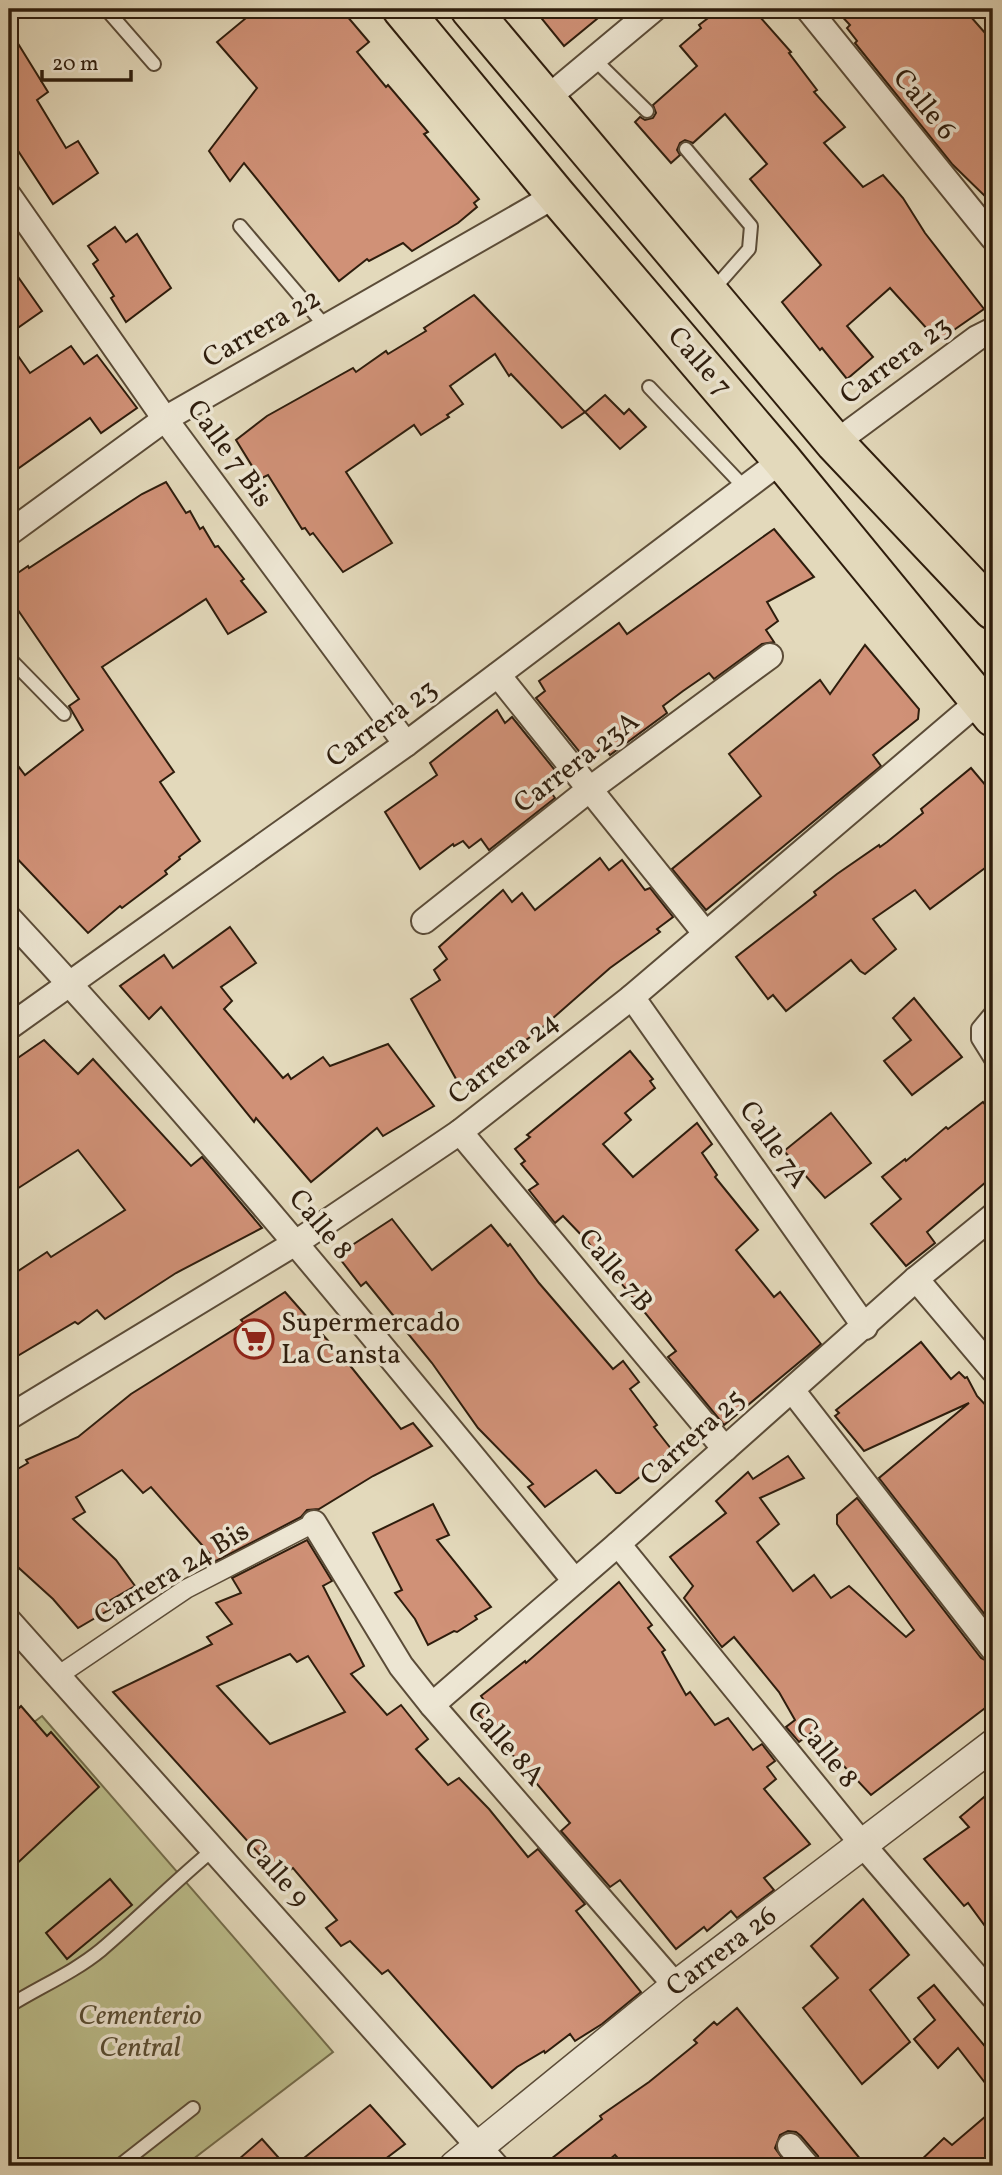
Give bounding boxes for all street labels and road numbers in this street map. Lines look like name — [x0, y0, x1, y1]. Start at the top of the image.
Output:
street label: Calle 6 — [883, 61, 965, 149]
street label: Carrera 22 — [196, 280, 328, 378]
street label: Carrera 23 — [832, 307, 960, 415]
street label: Calle 7 — [658, 318, 740, 406]
street label: Calle 7 Bis — [177, 392, 281, 516]
street label: Carrera 23 — [318, 670, 446, 778]
street label: Carrera 23A — [506, 703, 648, 823]
street label: Carrera 24 — [440, 1003, 568, 1115]
street label: Calle 7A — [729, 1094, 817, 1197]
street label: Calle 8 — [279, 1181, 361, 1269]
street label: Calle 7B — [568, 1221, 662, 1321]
street label: Carrera 25 — [632, 1380, 754, 1496]
street label: Carrera 24 Bis — [87, 1512, 257, 1636]
street label: Calle 8A — [457, 1693, 553, 1795]
street label: Calle 8 — [785, 1709, 867, 1797]
street label: Calle 9 — [234, 1829, 318, 1917]
street label: Carrera 26 — [659, 1897, 785, 2007]

